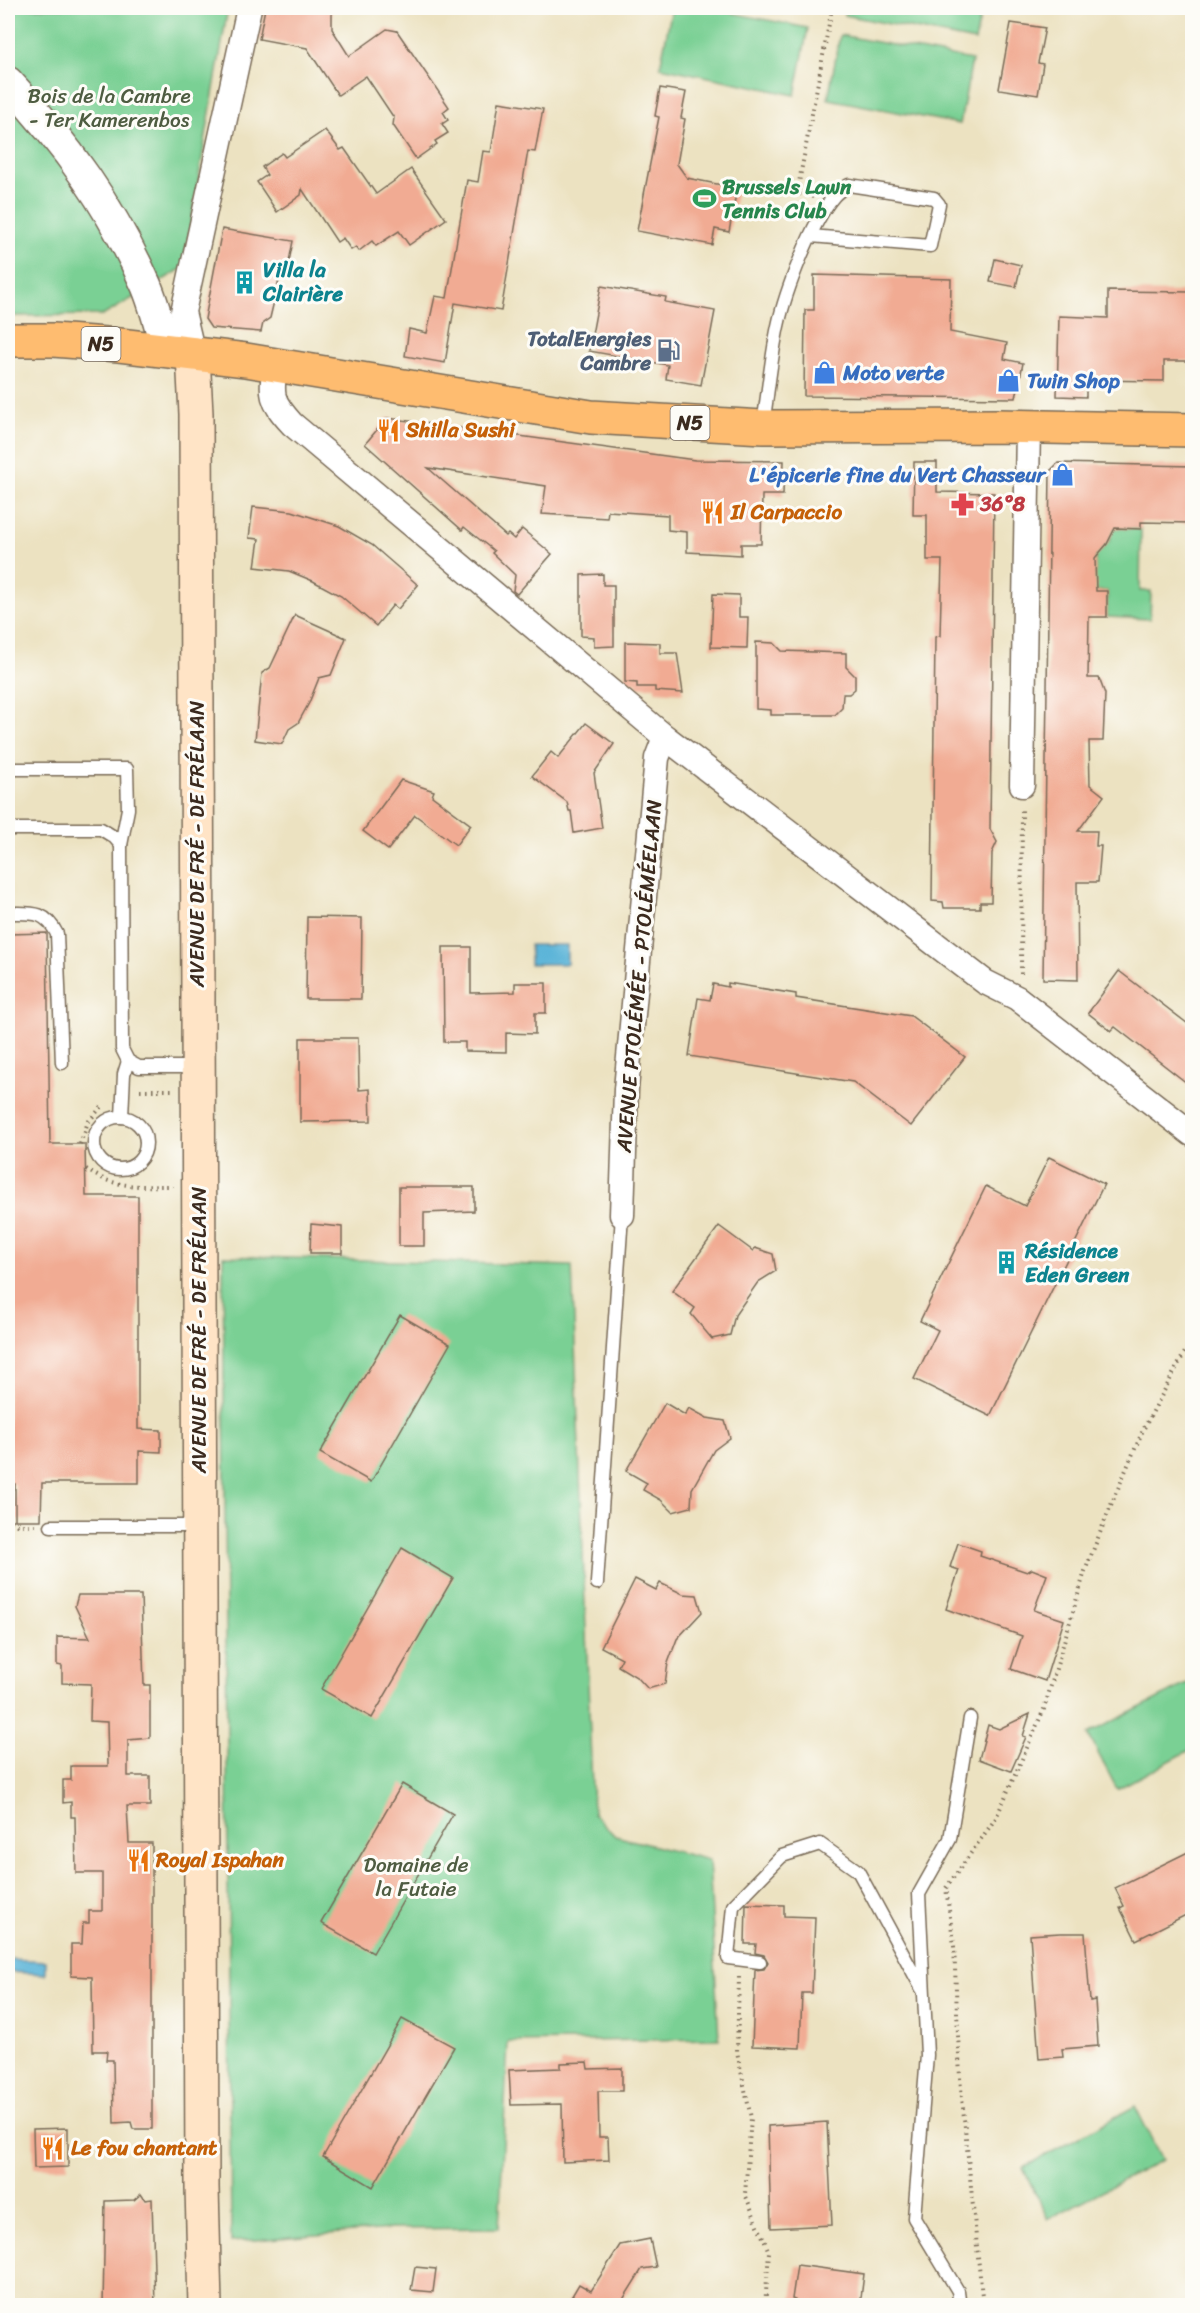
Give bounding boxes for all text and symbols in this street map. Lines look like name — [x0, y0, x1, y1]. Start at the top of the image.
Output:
park label: Bois de la Cambre - Ter Kamerenbos — [27, 77, 191, 139]
place label: Brussels Lawn Tennis Club — [722, 168, 852, 230]
sports icon: Brussels Lawn Tennis Club — [691, 186, 717, 212]
place label: Villa la Clairière — [262, 251, 343, 313]
building icon: Villa la Clairière — [232, 269, 258, 295]
place label: TotalEnergies Cambre — [527, 320, 651, 382]
road number: N5 — [82, 327, 120, 361]
fuel station icon: TotalEnergies Cambre — [656, 338, 682, 364]
place label: Moto verte — [842, 354, 945, 392]
shop icon: Moto verte — [812, 360, 838, 386]
place label: Twin Shop — [1027, 362, 1121, 400]
shop icon: Twin Shop — [996, 368, 1022, 394]
road number: N5 — [670, 406, 710, 440]
place label: Shilla Sushi — [405, 411, 516, 449]
restaurant icon: Shilla Sushi — [375, 417, 401, 443]
place label: L'épicerie fine du Vert Chasseur — [749, 456, 1047, 494]
shop icon: L'épicerie fine du Vert Chasseur — [1050, 462, 1076, 488]
place label: 36°8 — [979, 485, 1025, 523]
pharmacy icon: 36°8 — [949, 491, 975, 517]
place label: Il Carpaccio — [730, 493, 842, 531]
restaurant icon: Il Carpaccio — [700, 499, 726, 525]
street label: AVENUE DE FRÉ - DE FRÉLAAN — [178, 700, 216, 988]
street label: AVENUE PTOLÉMÉE - PTOLÉMÉELAAN — [605, 798, 673, 1155]
street label: AVENUE DE FRÉ - DE FRÉLAAN — [180, 1186, 218, 1474]
place label: Résidence Eden Green — [1024, 1232, 1130, 1294]
building icon: Résidence Eden Green — [994, 1250, 1020, 1276]
place label: Royal Ispahan — [155, 1841, 284, 1879]
park label: Domaine de la Futaie — [363, 1846, 469, 1908]
restaurant icon: Royal Ispahan — [125, 1847, 151, 1873]
place label: Le fou chantant — [71, 2129, 218, 2167]
restaurant icon: Le fou chantant — [40, 2135, 66, 2161]

